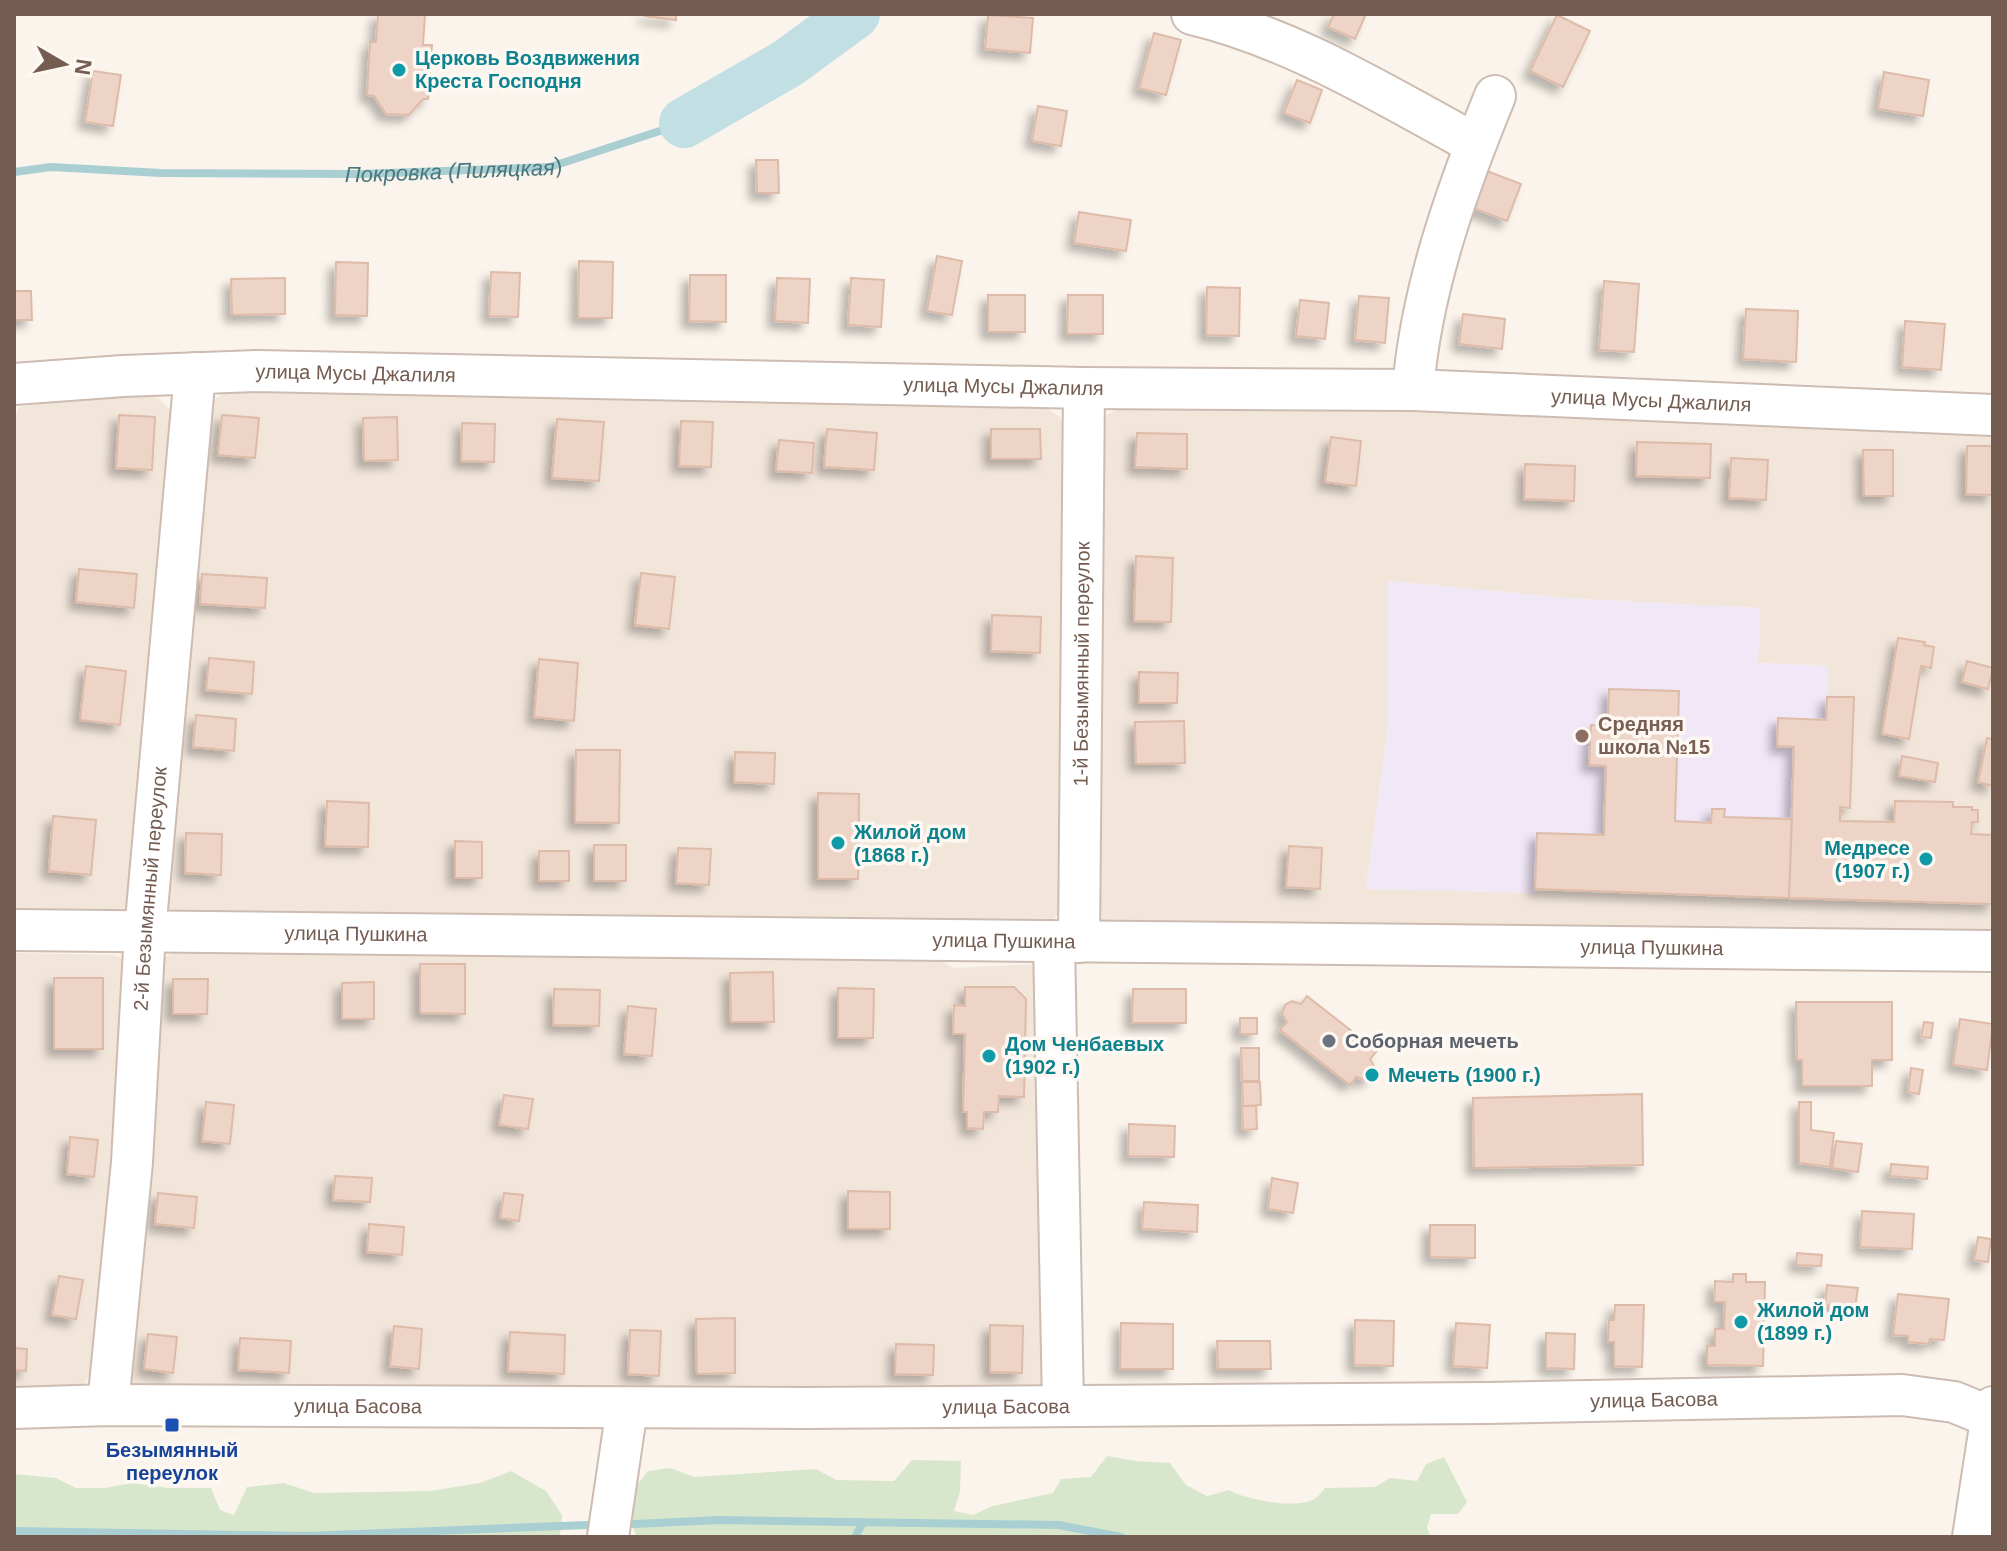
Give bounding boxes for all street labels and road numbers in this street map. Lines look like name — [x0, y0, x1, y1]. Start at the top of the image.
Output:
street label: улица Мусы Джалиля — [255, 360, 456, 386]
street label: улица Мусы Джалиля — [903, 373, 1104, 399]
street label: улица Мусы Джалиля — [1551, 385, 1752, 416]
street label: 1-й Безымянный переулок — [1069, 541, 1094, 787]
street label: 2-й Безымянный переулок — [130, 765, 171, 1012]
street label: улица Пушкина — [284, 922, 429, 945]
street label: улица Пушкина — [932, 929, 1076, 952]
street label: улица Пушкина — [1580, 936, 1724, 959]
street label: улица Басова — [1590, 1388, 1719, 1412]
street label: улица Басова — [294, 1395, 423, 1417]
street label: улица Басова — [942, 1395, 1071, 1418]

